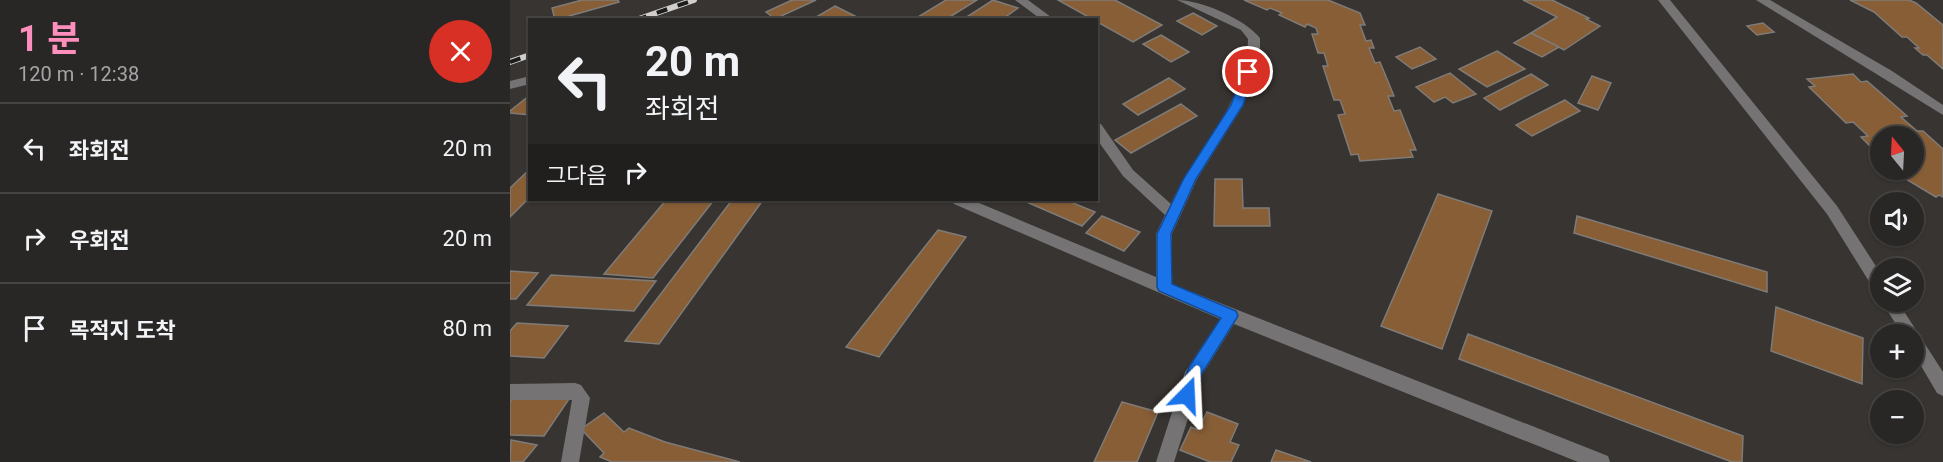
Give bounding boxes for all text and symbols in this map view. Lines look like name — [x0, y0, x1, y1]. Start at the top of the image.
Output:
text: 1 분 — [18, 18, 81, 60]
button: close — [429, 20, 492, 83]
text: 20 m — [645, 37, 740, 86]
icon: left — [546, 42, 624, 120]
pin — [1222, 46, 1273, 97]
icon: arrive — [1231, 55, 1264, 88]
text: 120 m · 12:38 — [18, 62, 139, 86]
text: 좌회전 — [645, 93, 720, 125]
north arrow — [1870, 126, 1924, 180]
map controls — [1870, 126, 1924, 444]
icon: left — [18, 132, 51, 165]
text: 20 m — [443, 136, 492, 161]
text: 좌회전 — [69, 138, 130, 163]
icon: right — [619, 156, 652, 189]
text: 그다음 — [546, 163, 607, 188]
button: sound — [1870, 192, 1924, 246]
icon: right — [18, 222, 51, 255]
text: 20 m — [443, 226, 492, 251]
text: 우회전 — [69, 228, 130, 253]
button: layers — [1870, 258, 1924, 312]
icon: arrive — [18, 312, 51, 345]
text: 80 m — [443, 316, 492, 341]
text: 목적지 도착 — [69, 318, 176, 343]
button: + — [1870, 324, 1924, 378]
position arrow — [1155, 363, 1219, 427]
button: − — [1870, 390, 1924, 444]

